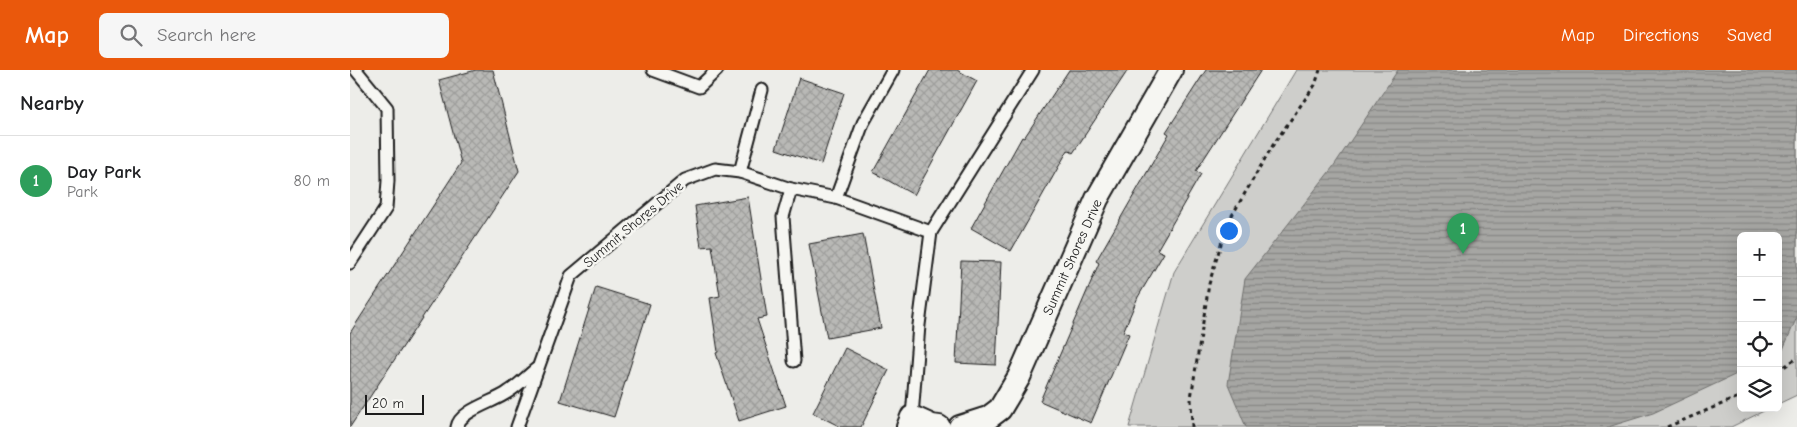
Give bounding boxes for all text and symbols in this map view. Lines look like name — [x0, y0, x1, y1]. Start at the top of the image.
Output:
search box — [99, 13, 449, 58]
text: Map — [25, 21, 69, 49]
icon: search — [117, 21, 145, 49]
text: Search here — [157, 24, 256, 46]
text: Map — [1561, 25, 1595, 46]
text: Directions — [1623, 25, 1699, 46]
text: Saved — [1727, 25, 1772, 46]
text: Nearby — [20, 91, 84, 115]
text: Day Park — [67, 161, 141, 183]
text: 1 — [33, 172, 39, 190]
text: 80 m — [293, 172, 330, 190]
street label: Summit Shores Drive — [580, 178, 687, 271]
text: Park — [67, 183, 98, 201]
street label: Summit Shores Drive — [1039, 196, 1106, 318]
pin: 1 — [1447, 213, 1479, 254]
your location — [1216, 218, 1242, 244]
map controls — [1737, 232, 1782, 412]
button: + — [1737, 232, 1782, 277]
button: − — [1737, 277, 1782, 322]
button: locate — [1737, 322, 1782, 367]
button: layers — [1737, 367, 1782, 412]
scale bar — [365, 392, 424, 415]
text: 20 m — [372, 395, 404, 412]

